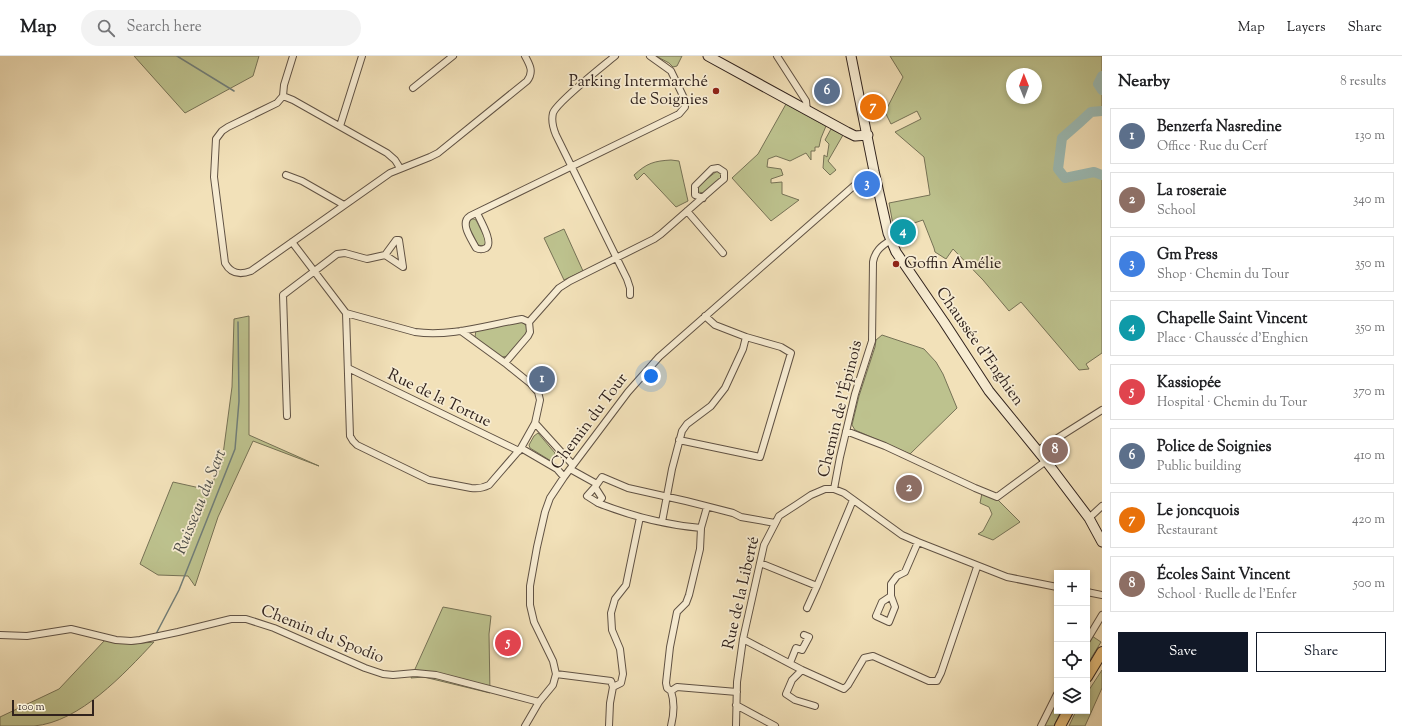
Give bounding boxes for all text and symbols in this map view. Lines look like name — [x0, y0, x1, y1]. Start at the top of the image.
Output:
search box — [81, 10, 361, 46]
text: Map — [20, 14, 57, 41]
icon: search — [95, 17, 117, 39]
text: Search here — [127, 17, 202, 38]
text: Map — [1238, 18, 1265, 38]
text: Layers — [1287, 18, 1325, 38]
text: Share — [1347, 18, 1382, 38]
north arrow — [1006, 68, 1042, 104]
text: Nearby — [1118, 70, 1170, 94]
place label: Parking Intermarché de Soignies — [569, 71, 708, 112]
text: 8 results — [1340, 73, 1386, 91]
pin: 6 — [814, 76, 840, 106]
marker: Parking Intermarché de Soignies — [711, 86, 721, 96]
pin: 7 — [860, 92, 886, 122]
text: Benzerfa Nasredine — [1157, 117, 1282, 138]
text: 1 — [1130, 127, 1134, 145]
text: 130 m — [1355, 127, 1385, 145]
text: Office · Rue du Cerf — [1157, 138, 1268, 156]
pin: 3 — [854, 169, 880, 199]
text: La roseraie — [1157, 181, 1227, 202]
text: 2 — [1129, 191, 1135, 209]
text: 340 m — [1353, 191, 1385, 209]
text: School — [1157, 202, 1196, 220]
pin: 4 — [890, 217, 916, 247]
text: Gm Press — [1157, 245, 1218, 266]
place label: Goffin Amélie — [904, 253, 1001, 276]
text: 3 — [1129, 255, 1135, 273]
text: 350 m — [1355, 255, 1385, 273]
marker: Goffin Amélie — [891, 259, 901, 269]
text: Shop · Chemin du Tour — [1157, 266, 1289, 284]
street label: Chaussée d'Enghien — [929, 283, 1029, 411]
text: Chapelle Saint Vincent — [1157, 309, 1307, 330]
text: 4 — [1129, 319, 1135, 337]
text: 350 m — [1355, 319, 1385, 337]
text: Place · Chaussée d'Enghien — [1157, 330, 1308, 348]
street label: Chemin de l'Épinois — [813, 338, 869, 480]
street label: Rue de la Tortue — [383, 364, 495, 434]
pin: 1 — [529, 364, 555, 394]
your location — [641, 366, 661, 386]
street label: Chemin du Tour — [546, 369, 634, 475]
text: Kassiopée — [1157, 373, 1221, 394]
text: 5 — [1130, 383, 1134, 401]
text: 370 m — [1353, 383, 1385, 401]
text: Hospital · Chemin du Tour — [1157, 394, 1307, 412]
pin: 8 — [1042, 435, 1068, 465]
text: Police de Soignies — [1157, 437, 1271, 458]
water label: Ruisseau du Sart — [169, 446, 233, 558]
text: 6 — [1129, 447, 1135, 465]
text: 410 m — [1354, 447, 1385, 465]
text: Public building — [1157, 458, 1241, 476]
pin: 2 — [896, 473, 922, 503]
text: Le joncquois — [1157, 501, 1239, 522]
text: 7 — [1129, 511, 1135, 529]
text: 420 m — [1352, 511, 1385, 529]
text: Restaurant — [1157, 522, 1218, 540]
street label: Rue de la Liberté — [718, 534, 766, 652]
text: Écoles Saint Vincent — [1157, 565, 1290, 586]
map controls — [1054, 570, 1090, 714]
button: + — [1054, 570, 1090, 606]
text: 8 — [1129, 575, 1135, 593]
text: 500 m — [1353, 575, 1385, 593]
text: School · Ruelle de l'Enfer — [1157, 586, 1297, 604]
street label: Chemin du Spodio — [257, 600, 387, 670]
button: − — [1054, 606, 1090, 642]
pin: 5 — [495, 628, 521, 658]
button: Save — [1118, 632, 1248, 672]
button: Share — [1256, 632, 1386, 672]
button: locate — [1054, 642, 1090, 678]
button: layers — [1054, 678, 1090, 714]
scale bar — [12, 698, 94, 717]
text: 100 m — [18, 699, 45, 715]

